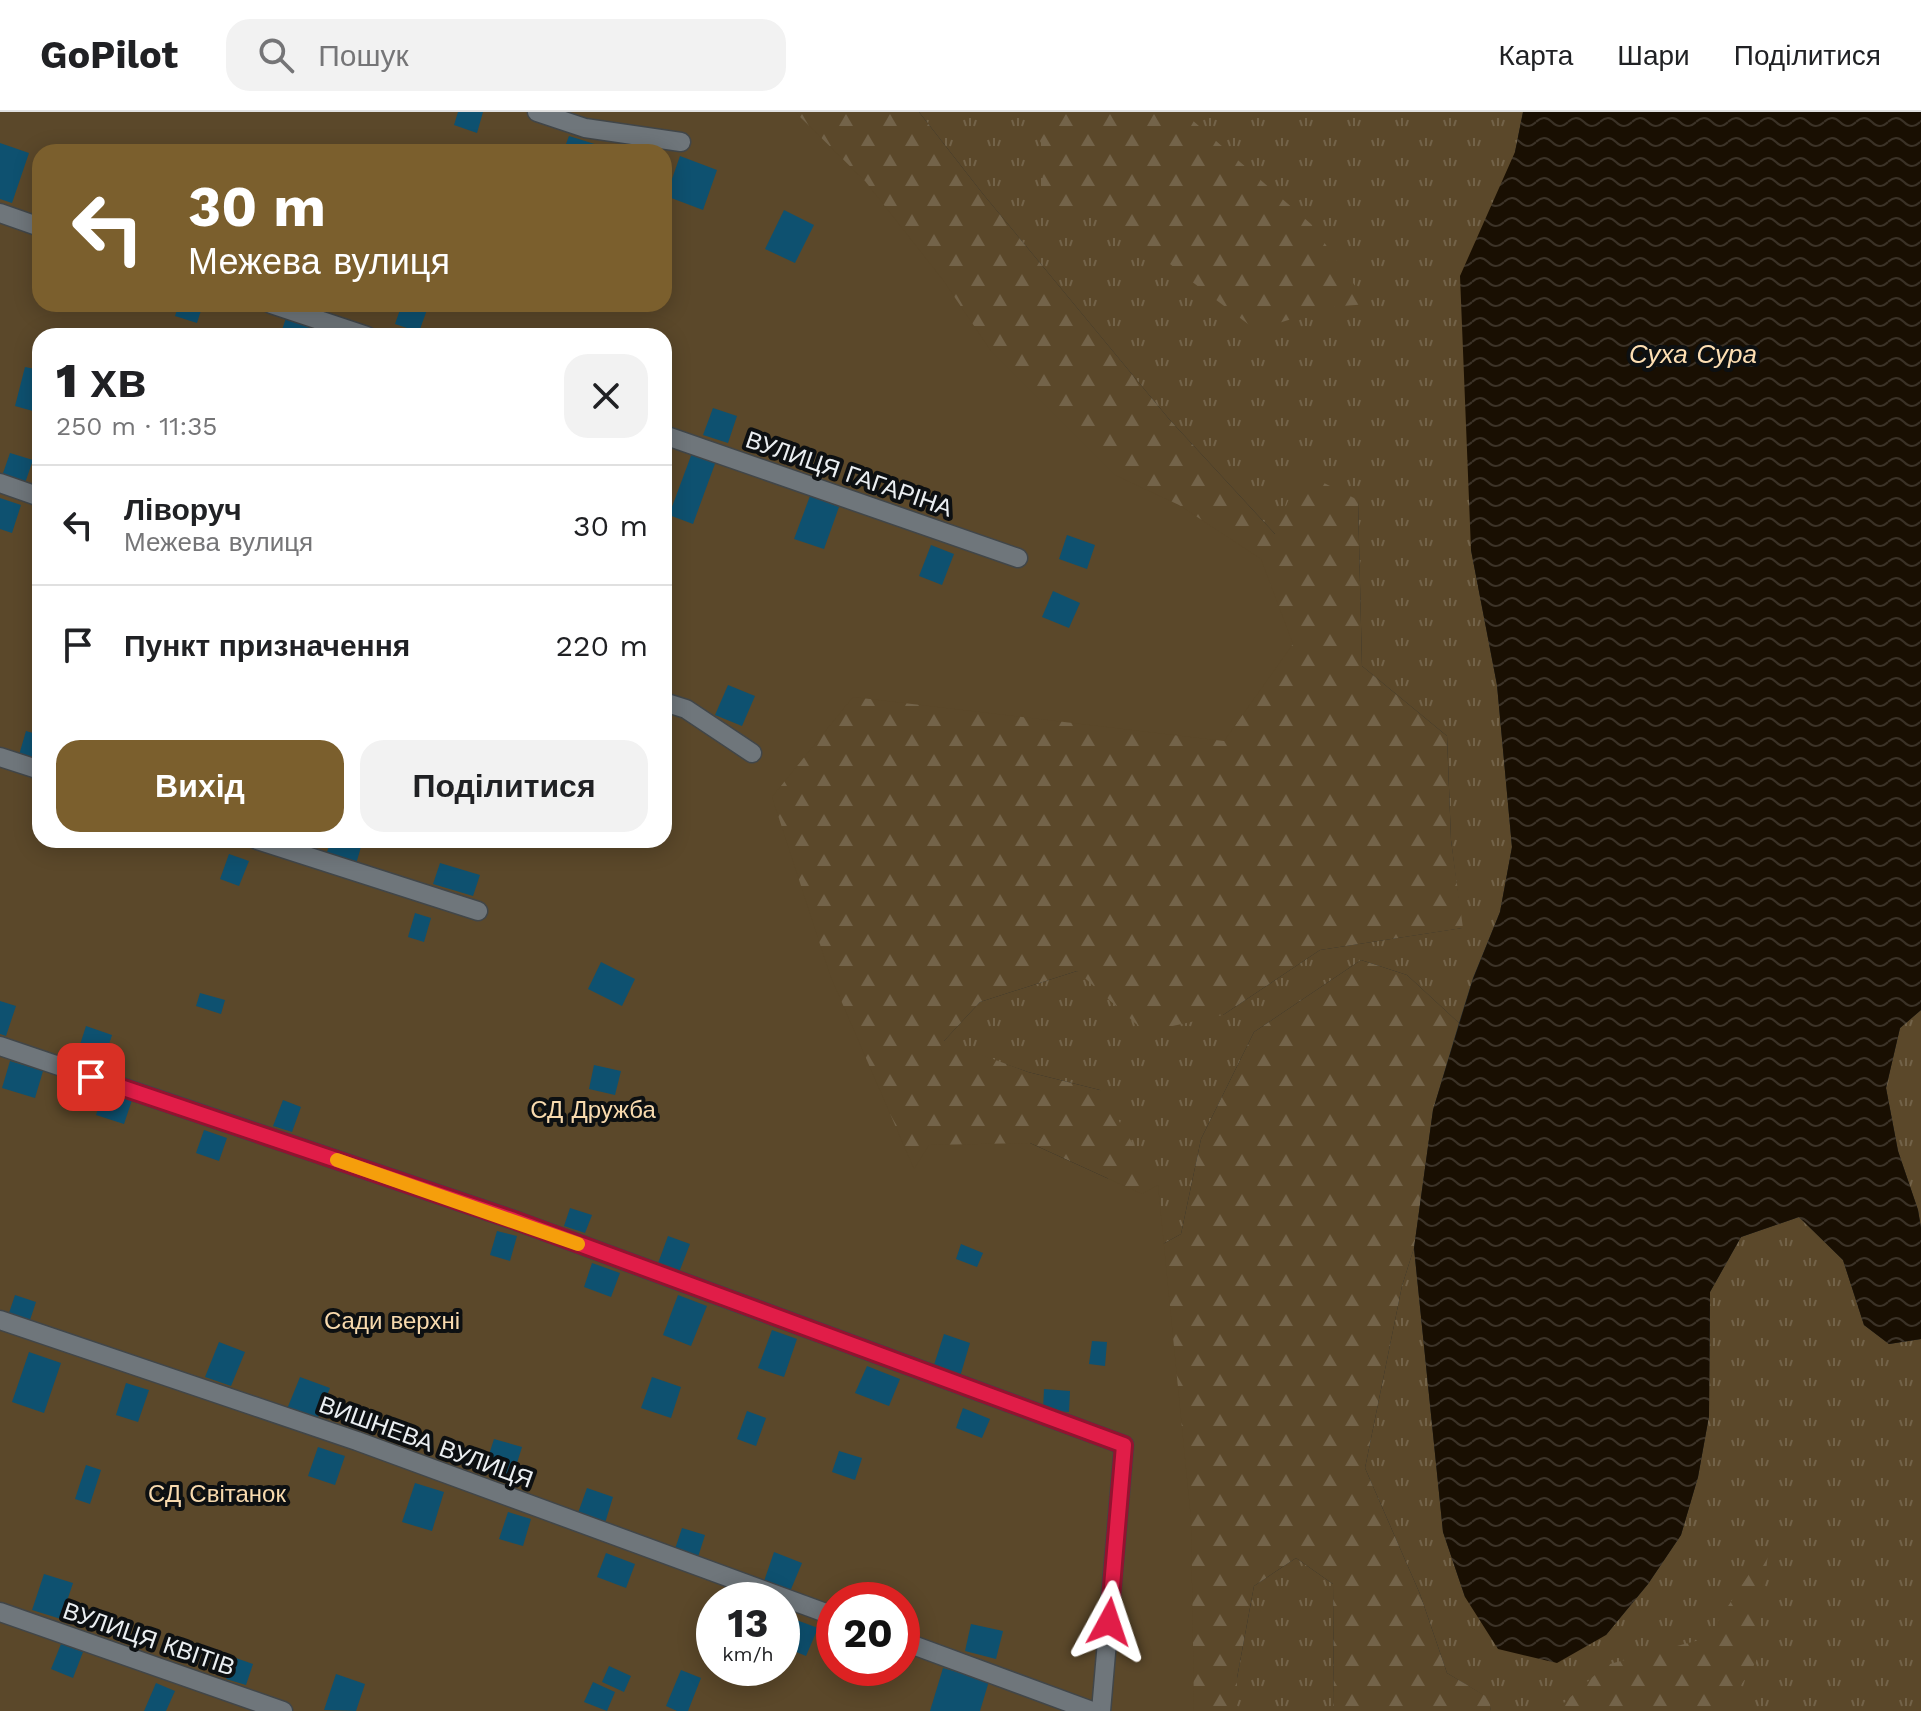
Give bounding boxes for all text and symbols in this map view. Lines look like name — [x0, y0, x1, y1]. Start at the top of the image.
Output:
search box — [226, 19, 786, 91]
text: GoPilot — [40, 33, 178, 77]
icon: search — [254, 33, 298, 77]
text: Пошук — [318, 38, 409, 73]
text: Карта — [1498, 39, 1573, 72]
text: Шари — [1617, 39, 1690, 72]
text: Поділитися — [1734, 39, 1881, 72]
text: 30 m — [188, 174, 326, 240]
icon: left — [56, 176, 160, 280]
text: Межева вулиця — [188, 241, 450, 283]
water label: Суха Сура — [1629, 339, 1757, 369]
text: 1 хв — [56, 352, 146, 409]
button: close — [564, 354, 648, 438]
text: 250 m · 11:35 — [56, 411, 217, 441]
street label: ВУЛИЦЯ ГАГАРІНА — [742, 425, 956, 523]
text: Ліворуч — [124, 492, 242, 527]
icon: left — [56, 503, 100, 547]
text: 30 m — [573, 508, 648, 543]
text: Межева вулиця — [124, 527, 313, 557]
icon: arrive — [56, 623, 100, 667]
text: Пункт призначення — [124, 628, 410, 663]
text: 220 m — [556, 628, 648, 663]
button: Вихід — [56, 740, 344, 832]
button: Поділитися — [360, 740, 648, 832]
pin — [57, 1043, 125, 1111]
icon: arrive — [69, 1055, 113, 1099]
park label: СД Дружба — [530, 1096, 657, 1124]
park label: Сади верхні — [324, 1307, 460, 1335]
street label: ВИШНЕВА ВУЛИЦЯ — [315, 1390, 537, 1494]
park label: СД Світанок — [148, 1480, 286, 1508]
position arrow — [1067, 1580, 1151, 1664]
speed limit sign: 20 — [816, 1582, 920, 1686]
street label: ВУЛИЦЯ КВІТІВ — [59, 1596, 239, 1682]
text: 13 — [728, 1600, 768, 1647]
text: km/h — [722, 1642, 774, 1666]

